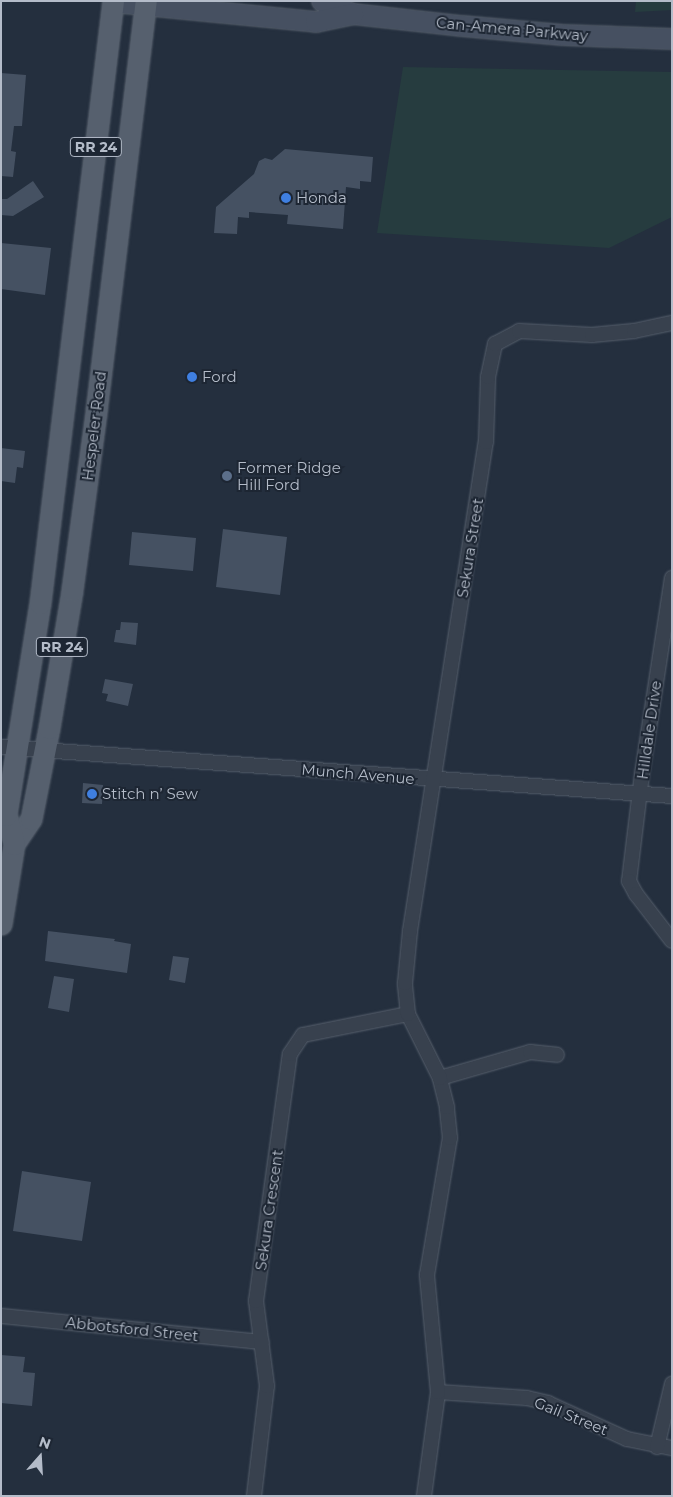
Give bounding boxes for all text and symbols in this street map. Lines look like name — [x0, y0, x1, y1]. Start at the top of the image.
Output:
street label: Can-Amera Parkway — [435, 13, 589, 45]
road number: RR 24 — [70, 136, 122, 158]
place label: Honda — [296, 189, 347, 207]
marker: Honda — [280, 192, 292, 204]
place label: Ford — [202, 368, 237, 386]
street label: Hespeler Road — [78, 370, 110, 482]
marker: Ford — [186, 371, 198, 383]
place label: Former Ridge Hill Ford — [237, 458, 341, 493]
marker: Former Ridge Hill Ford — [221, 470, 233, 482]
street label: Sekura Street — [453, 497, 487, 599]
road number: RR 24 — [36, 636, 88, 659]
street label: Hilldale Drive — [633, 679, 665, 781]
street label: Munch Avenue — [301, 760, 415, 788]
place label: Stitch n’ Sew — [102, 785, 198, 803]
marker: Stitch n’ Sew — [86, 788, 98, 800]
street label: Sekura Crescent — [252, 1148, 286, 1272]
street label: Abbotsford Street — [65, 1313, 199, 1345]
street label: Gail Street — [532, 1393, 610, 1439]
north arrow — [15, 1432, 65, 1482]
text: N — [37, 1432, 53, 1453]

